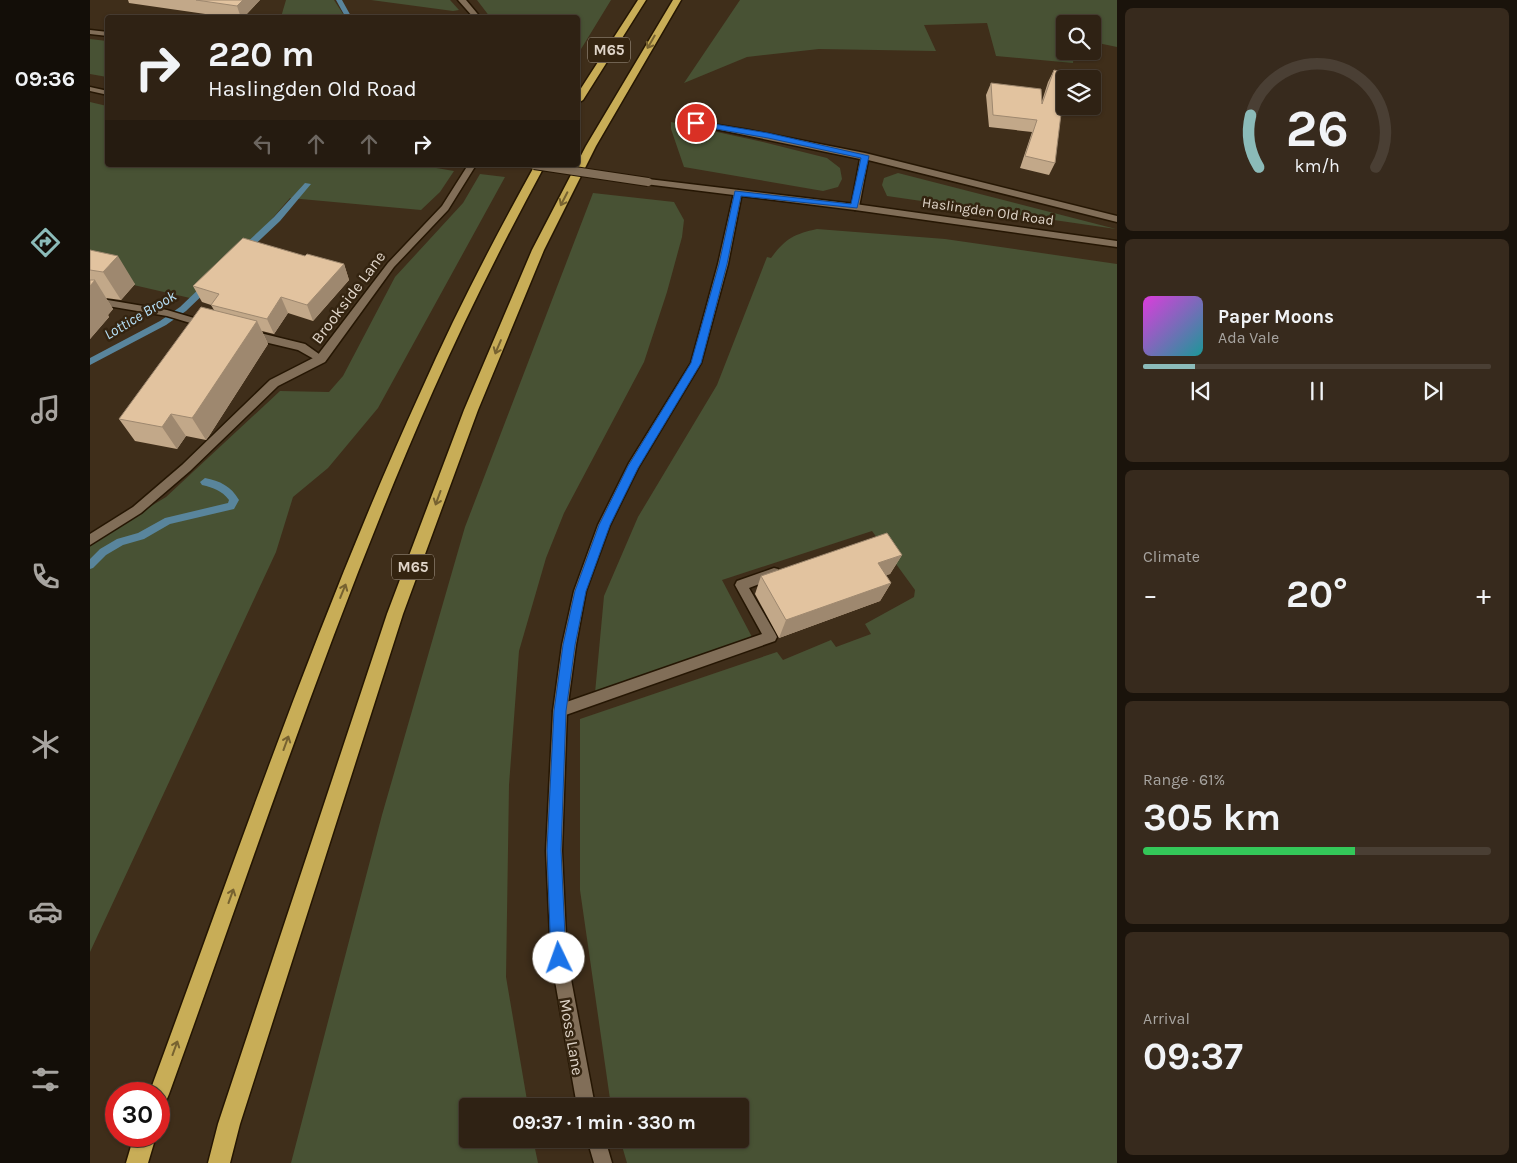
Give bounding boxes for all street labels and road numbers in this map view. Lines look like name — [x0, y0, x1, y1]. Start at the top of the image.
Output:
road number: M65 — [588, 38, 630, 62]
street label: Haslingden Old Road — [921, 194, 1055, 229]
street label: Brookside Lane — [307, 247, 389, 347]
road number: M65 — [392, 554, 434, 580]
street label: Moss Lane — [555, 997, 588, 1077]

